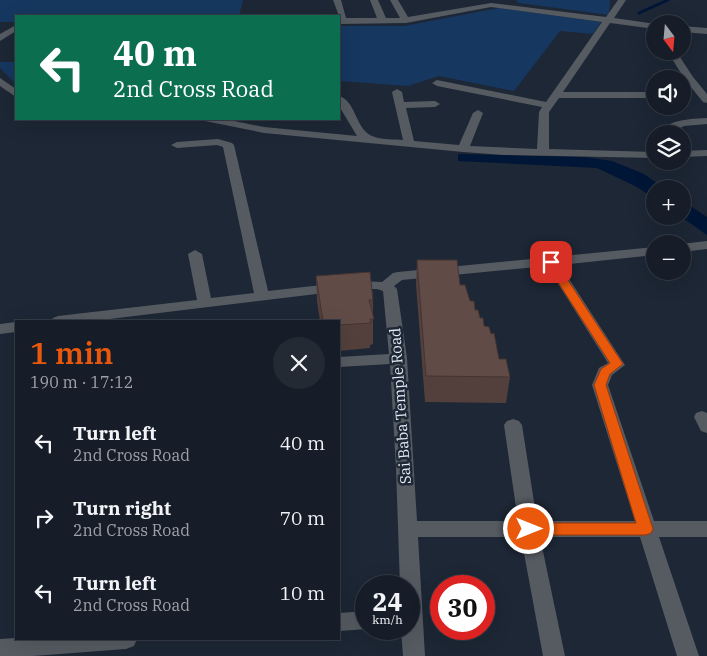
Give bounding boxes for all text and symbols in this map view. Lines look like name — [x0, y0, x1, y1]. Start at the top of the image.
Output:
north arrow — [646, 15, 691, 60]
map controls — [646, 15, 691, 280]
text: 40 m — [113, 30, 197, 76]
icon: left — [30, 35, 95, 100]
button: sound — [646, 70, 691, 115]
text: 2nd Cross Road — [113, 74, 274, 103]
button: layers — [646, 125, 691, 170]
button: + — [646, 180, 691, 225]
button: − — [646, 235, 691, 280]
pin — [530, 241, 572, 283]
icon: arrive — [537, 248, 565, 276]
street label: Sai Baba Temple Road — [385, 327, 415, 485]
text: 1 min — [30, 333, 113, 372]
button: close — [273, 337, 325, 389]
text: 190 m · 17:12 — [30, 372, 133, 392]
text: Turn left — [73, 421, 156, 445]
icon: left — [30, 429, 58, 457]
text: 40 m — [280, 431, 325, 455]
text: 2nd Cross Road — [73, 445, 190, 465]
text: Turn right — [73, 496, 171, 520]
position arrow — [502, 502, 554, 554]
icon: right — [30, 504, 58, 532]
text: 70 m — [280, 506, 325, 530]
text: 2nd Cross Road — [73, 520, 190, 540]
text: Turn left — [73, 571, 156, 595]
speed limit sign: 30 — [430, 575, 495, 640]
icon: left — [30, 579, 58, 607]
text: 10 m — [280, 581, 325, 605]
text: 24 — [372, 585, 403, 618]
text: 2nd Cross Road — [73, 595, 190, 615]
text: km/h — [372, 612, 403, 627]

